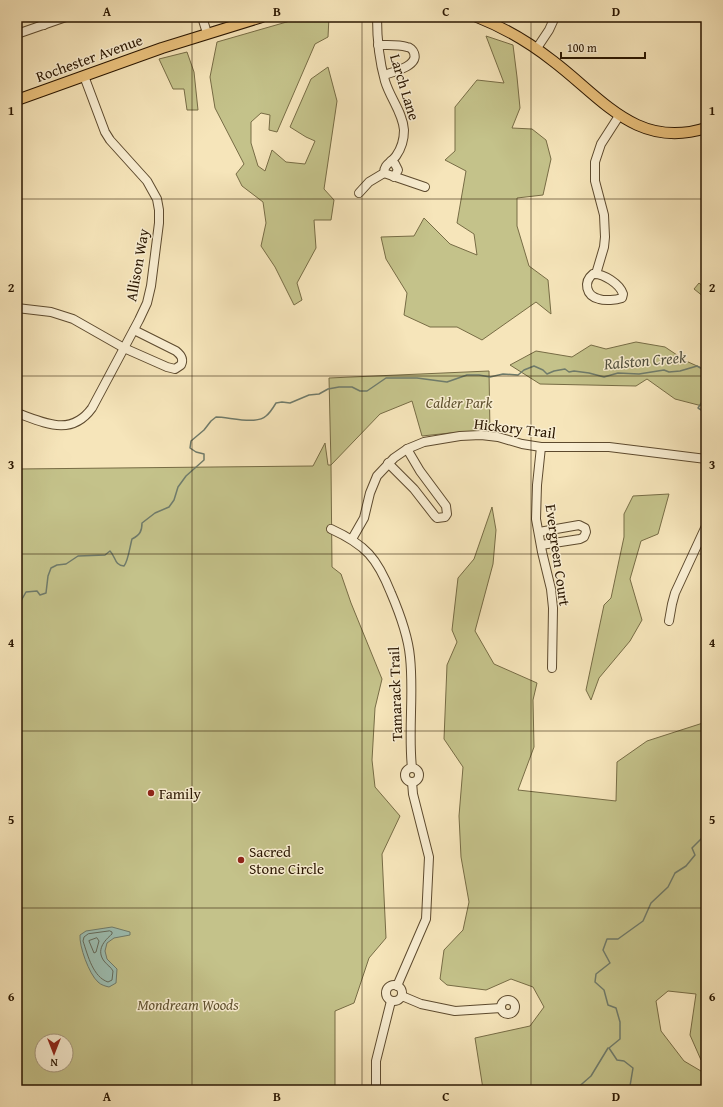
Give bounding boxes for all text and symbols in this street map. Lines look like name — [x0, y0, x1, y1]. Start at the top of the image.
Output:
text: A — [103, 2, 112, 21]
text: B — [273, 2, 281, 21]
text: C — [442, 2, 450, 21]
text: D — [612, 2, 620, 21]
street label: Rochester Avenue — [33, 29, 145, 87]
scale bar — [561, 34, 645, 60]
text: 100 m — [567, 39, 597, 56]
street label: Larch Lane — [385, 51, 425, 123]
text: 1 — [8, 101, 14, 120]
text: 1 — [709, 101, 715, 120]
street label: Allison Way — [120, 226, 154, 303]
text: 2 — [8, 278, 15, 297]
text: 2 — [709, 278, 716, 297]
water label: Ralston Creek — [602, 344, 688, 376]
park label: Calder Park — [426, 392, 492, 413]
street label: Hickory Trail — [473, 413, 557, 443]
text: 3 — [8, 455, 14, 474]
text: 3 — [709, 455, 715, 474]
street label: Evergreen Court — [540, 503, 576, 608]
text: 4 — [8, 633, 15, 652]
text: 4 — [709, 633, 716, 652]
street label: Tamarack Trail — [383, 646, 407, 742]
place label: Family — [159, 783, 201, 804]
marker: Family — [146, 788, 156, 798]
text: 5 — [8, 810, 15, 829]
text: 5 — [709, 810, 716, 829]
place label: Sacred Stone Circle — [249, 841, 324, 879]
marker: Sacred Stone Circle — [236, 855, 246, 865]
text: 6 — [8, 987, 15, 1006]
text: 6 — [709, 987, 716, 1006]
park label: Mondream Woods — [137, 994, 239, 1015]
north arrow — [34, 1033, 74, 1073]
text: N — [50, 1055, 58, 1071]
text: A — [103, 1087, 112, 1106]
text: B — [273, 1087, 281, 1106]
text: C — [442, 1087, 450, 1106]
text: D — [612, 1087, 620, 1106]

